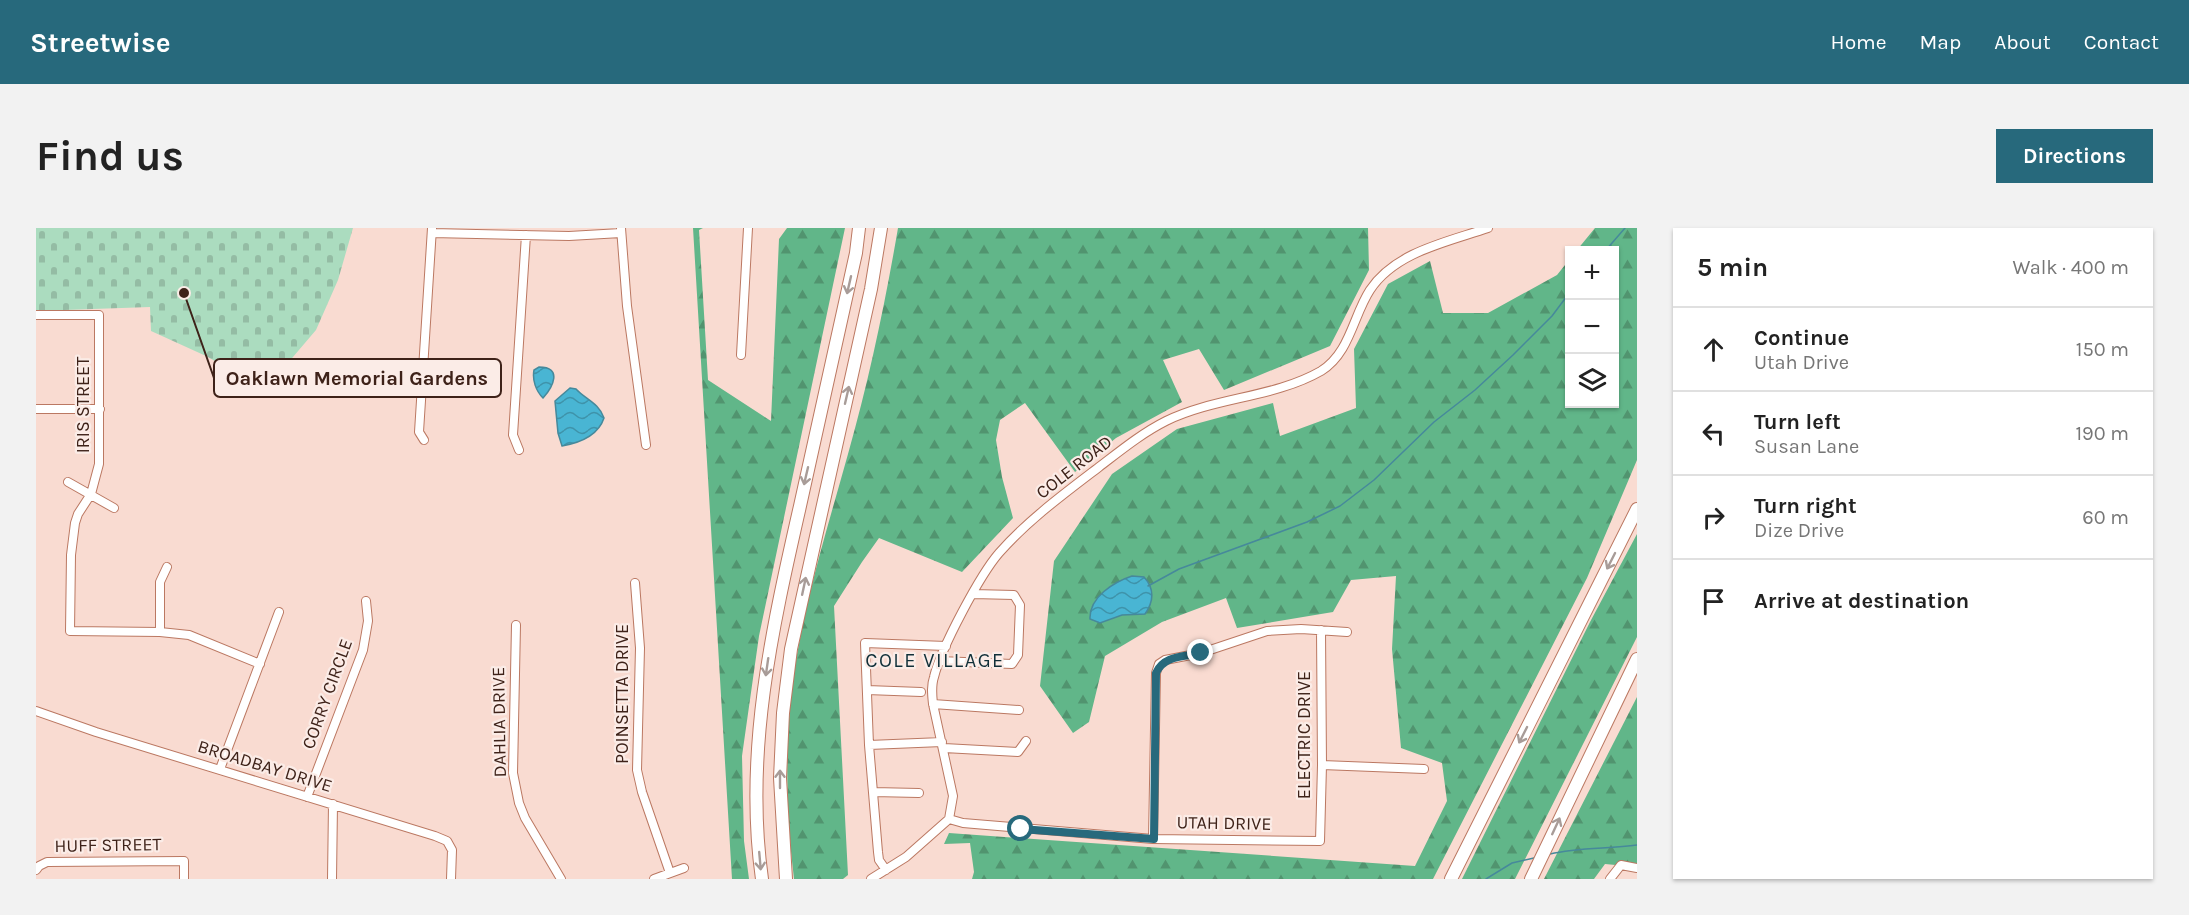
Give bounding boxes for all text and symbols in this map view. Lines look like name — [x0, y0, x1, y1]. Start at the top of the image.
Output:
text: Streetwise — [30, 26, 171, 59]
text: Home — [1831, 30, 1887, 54]
text: Map — [1920, 30, 1961, 54]
text: About — [1994, 30, 2051, 54]
text: Contact — [2084, 30, 2159, 54]
button: Directions — [1996, 129, 2153, 183]
text: Find us — [36, 131, 184, 181]
map controls — [1565, 246, 1619, 408]
button: + — [1565, 246, 1619, 300]
text: 5 min — [1697, 252, 1768, 283]
text: Walk · 400 m — [2012, 256, 2129, 279]
one-way arrow — [842, 276, 854, 295]
button: − — [1565, 300, 1619, 354]
text: Continue — [1754, 325, 1849, 351]
icon: ahead — [1697, 333, 1730, 366]
text: 150 m — [2076, 338, 2129, 361]
text: Utah Drive — [1754, 351, 1849, 374]
button: layers — [1565, 354, 1619, 408]
street label: IRIS STREET — [72, 357, 94, 453]
callout: Oaklawn Memorial Gardens — [214, 359, 501, 397]
text: Oaklawn Memorial Gardens — [226, 367, 488, 390]
one-way arrow — [842, 386, 853, 406]
text: Turn left — [1754, 409, 1841, 435]
icon: left — [1697, 417, 1730, 450]
text: 190 m — [2075, 422, 2129, 445]
street label: COLE ROAD — [1032, 431, 1116, 503]
text: Susan Lane — [1754, 435, 1859, 458]
one-way arrow — [800, 466, 812, 485]
text: Turn right — [1754, 493, 1857, 519]
icon: right — [1697, 501, 1730, 534]
text: 60 m — [2082, 506, 2129, 529]
text: Dize Drive — [1754, 519, 1844, 542]
one-way arrow — [1604, 552, 1616, 570]
one-way arrow — [799, 576, 810, 596]
icon: arrive — [1697, 585, 1730, 618]
text: Arrive at destination — [1754, 588, 1969, 614]
street label: POINSETTA DRIVE — [611, 624, 633, 764]
street label: CORRY CIRCLE — [297, 636, 357, 752]
route end — [1187, 639, 1213, 665]
district label: COLE VILLAGE — [865, 649, 1005, 672]
one-way arrow — [761, 656, 772, 676]
street label: DAHLIA DRIVE — [487, 667, 511, 777]
street label: ELECTRIC DRIVE — [1293, 671, 1315, 799]
one-way arrow — [1517, 726, 1528, 744]
street label: BROADBAY DRIVE — [195, 735, 335, 797]
one-way arrow — [774, 769, 786, 789]
street label: UTAH DRIVE — [1176, 811, 1272, 835]
route start — [1007, 815, 1033, 841]
one-way arrow — [1551, 818, 1563, 836]
street label: HUFF STREET — [54, 833, 162, 857]
one-way arrow — [755, 851, 766, 870]

